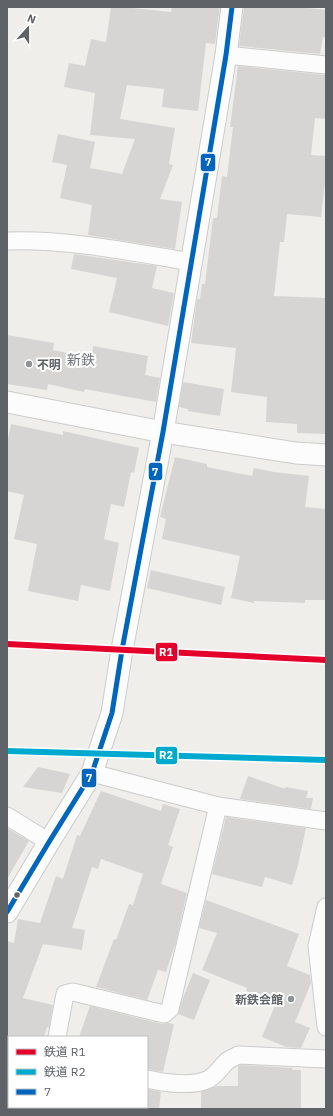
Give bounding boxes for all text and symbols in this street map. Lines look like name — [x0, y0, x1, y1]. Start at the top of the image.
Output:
north arrow — [8, 8, 48, 48]
text: N — [25, 11, 38, 27]
line badge: 7 — [200, 153, 216, 172]
text: 7 — [205, 155, 212, 169]
district label: 新鉄 — [67, 351, 95, 369]
place label: 不明 — [37, 357, 61, 372]
marker: 不明 — [24, 359, 34, 369]
line badge: 7 — [148, 462, 163, 481]
text: 7 — [152, 465, 159, 479]
line badge: R1 — [155, 642, 178, 662]
text: R1 — [159, 645, 173, 659]
line badge: R2 — [155, 746, 178, 765]
text: R2 — [159, 748, 173, 762]
line badge: 7 — [81, 768, 97, 788]
text: 7 — [86, 771, 93, 785]
unlabelled marker — [12, 890, 22, 900]
place label: 新鉄会館 — [235, 992, 283, 1007]
marker: 新鉄会館 — [286, 994, 296, 1004]
legend — [8, 1036, 148, 1108]
text: 鉄道 R1 — [44, 1044, 86, 1059]
text: 鉄道 R2 — [44, 1064, 86, 1079]
text: 7 — [44, 1084, 51, 1099]

